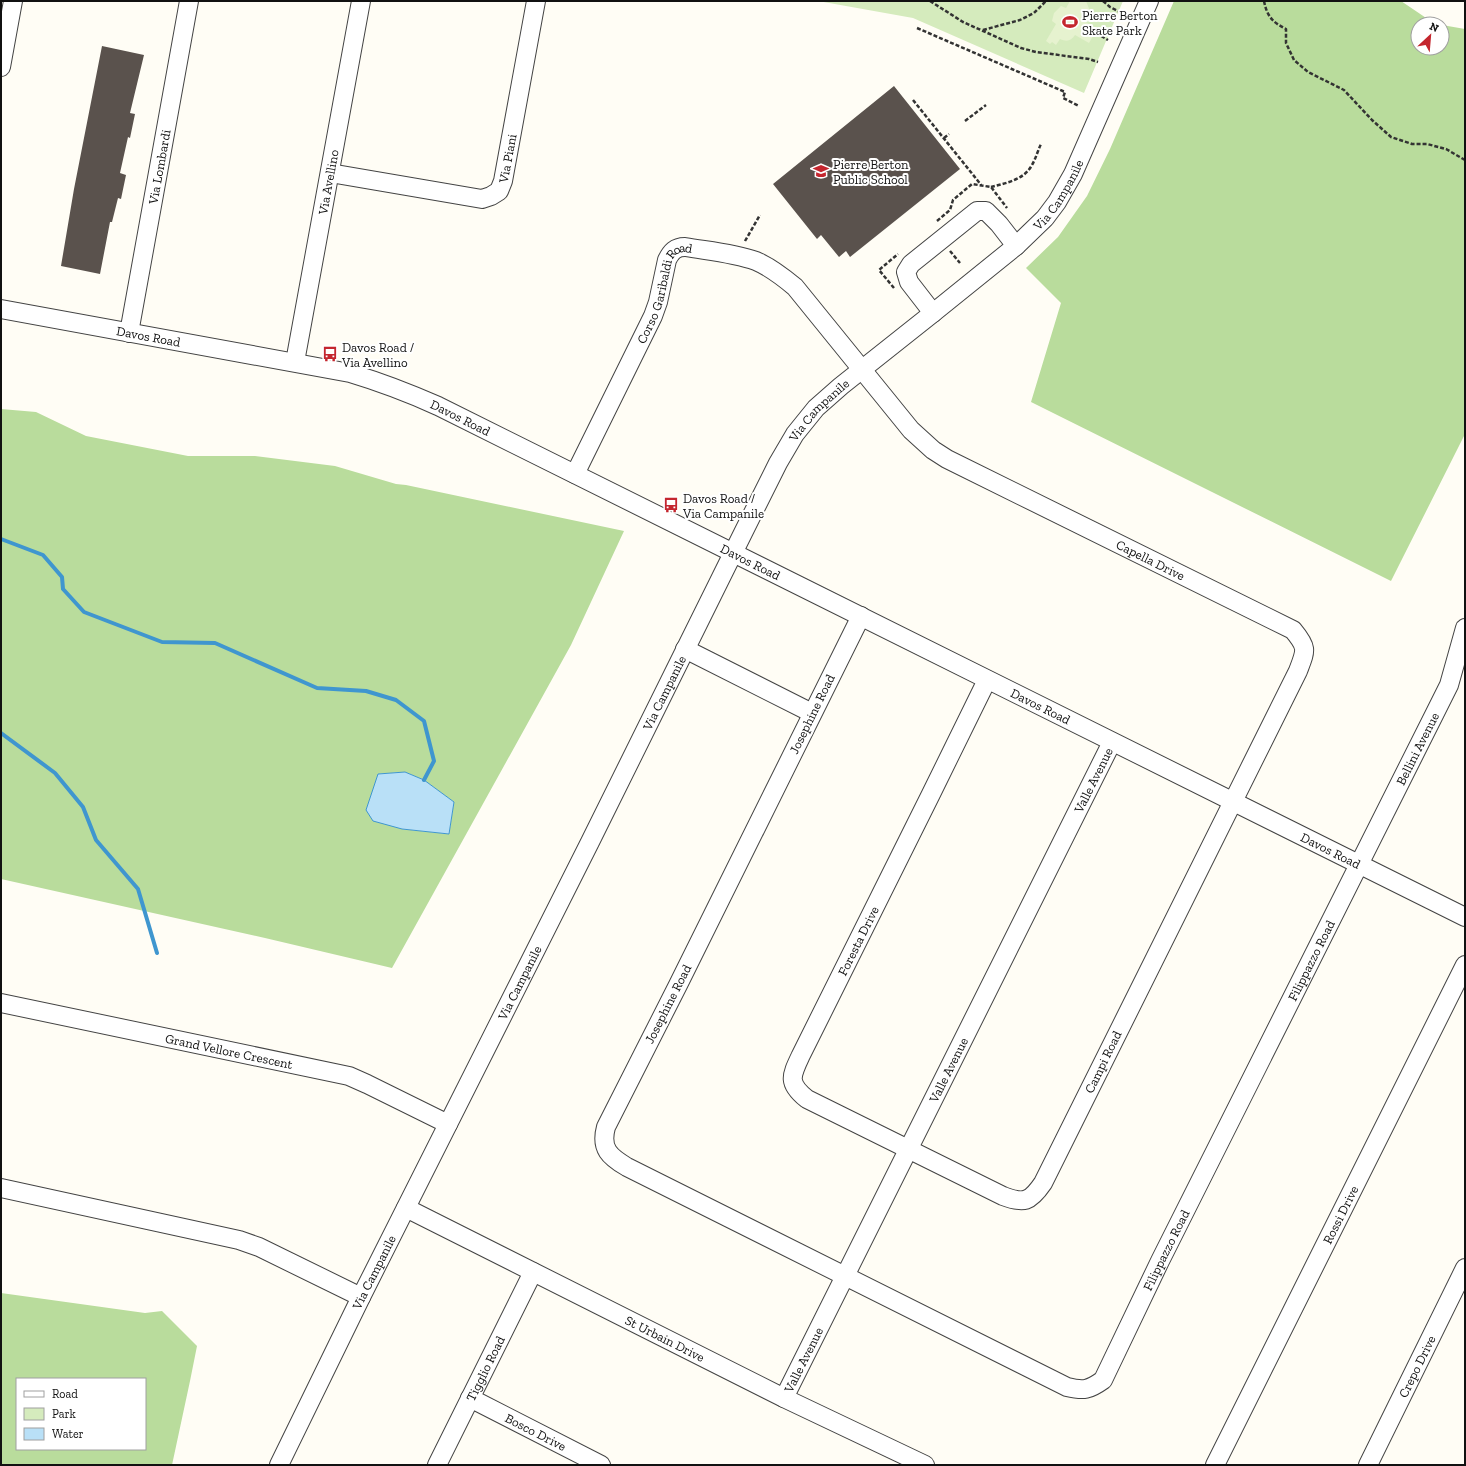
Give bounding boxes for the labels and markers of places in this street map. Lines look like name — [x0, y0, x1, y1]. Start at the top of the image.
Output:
place label: Pierre Berton Skate Park — [1082, 8, 1158, 38]
sports icon: Pierre Berton Skate Park — [1061, 13, 1079, 31]
place label: Pierre Berton Public School — [833, 157, 909, 187]
school or university icon: Pierre Berton Public School — [812, 162, 830, 180]
place label: Davos Road / Via Avellino — [341, 340, 415, 370]
bus stop icon: Davos Road / Via Avellino — [321, 345, 339, 363]
place label: Davos Road / Via Campanile — [682, 491, 764, 521]
bus stop icon: Davos Road / Via Campanile — [662, 496, 680, 514]

